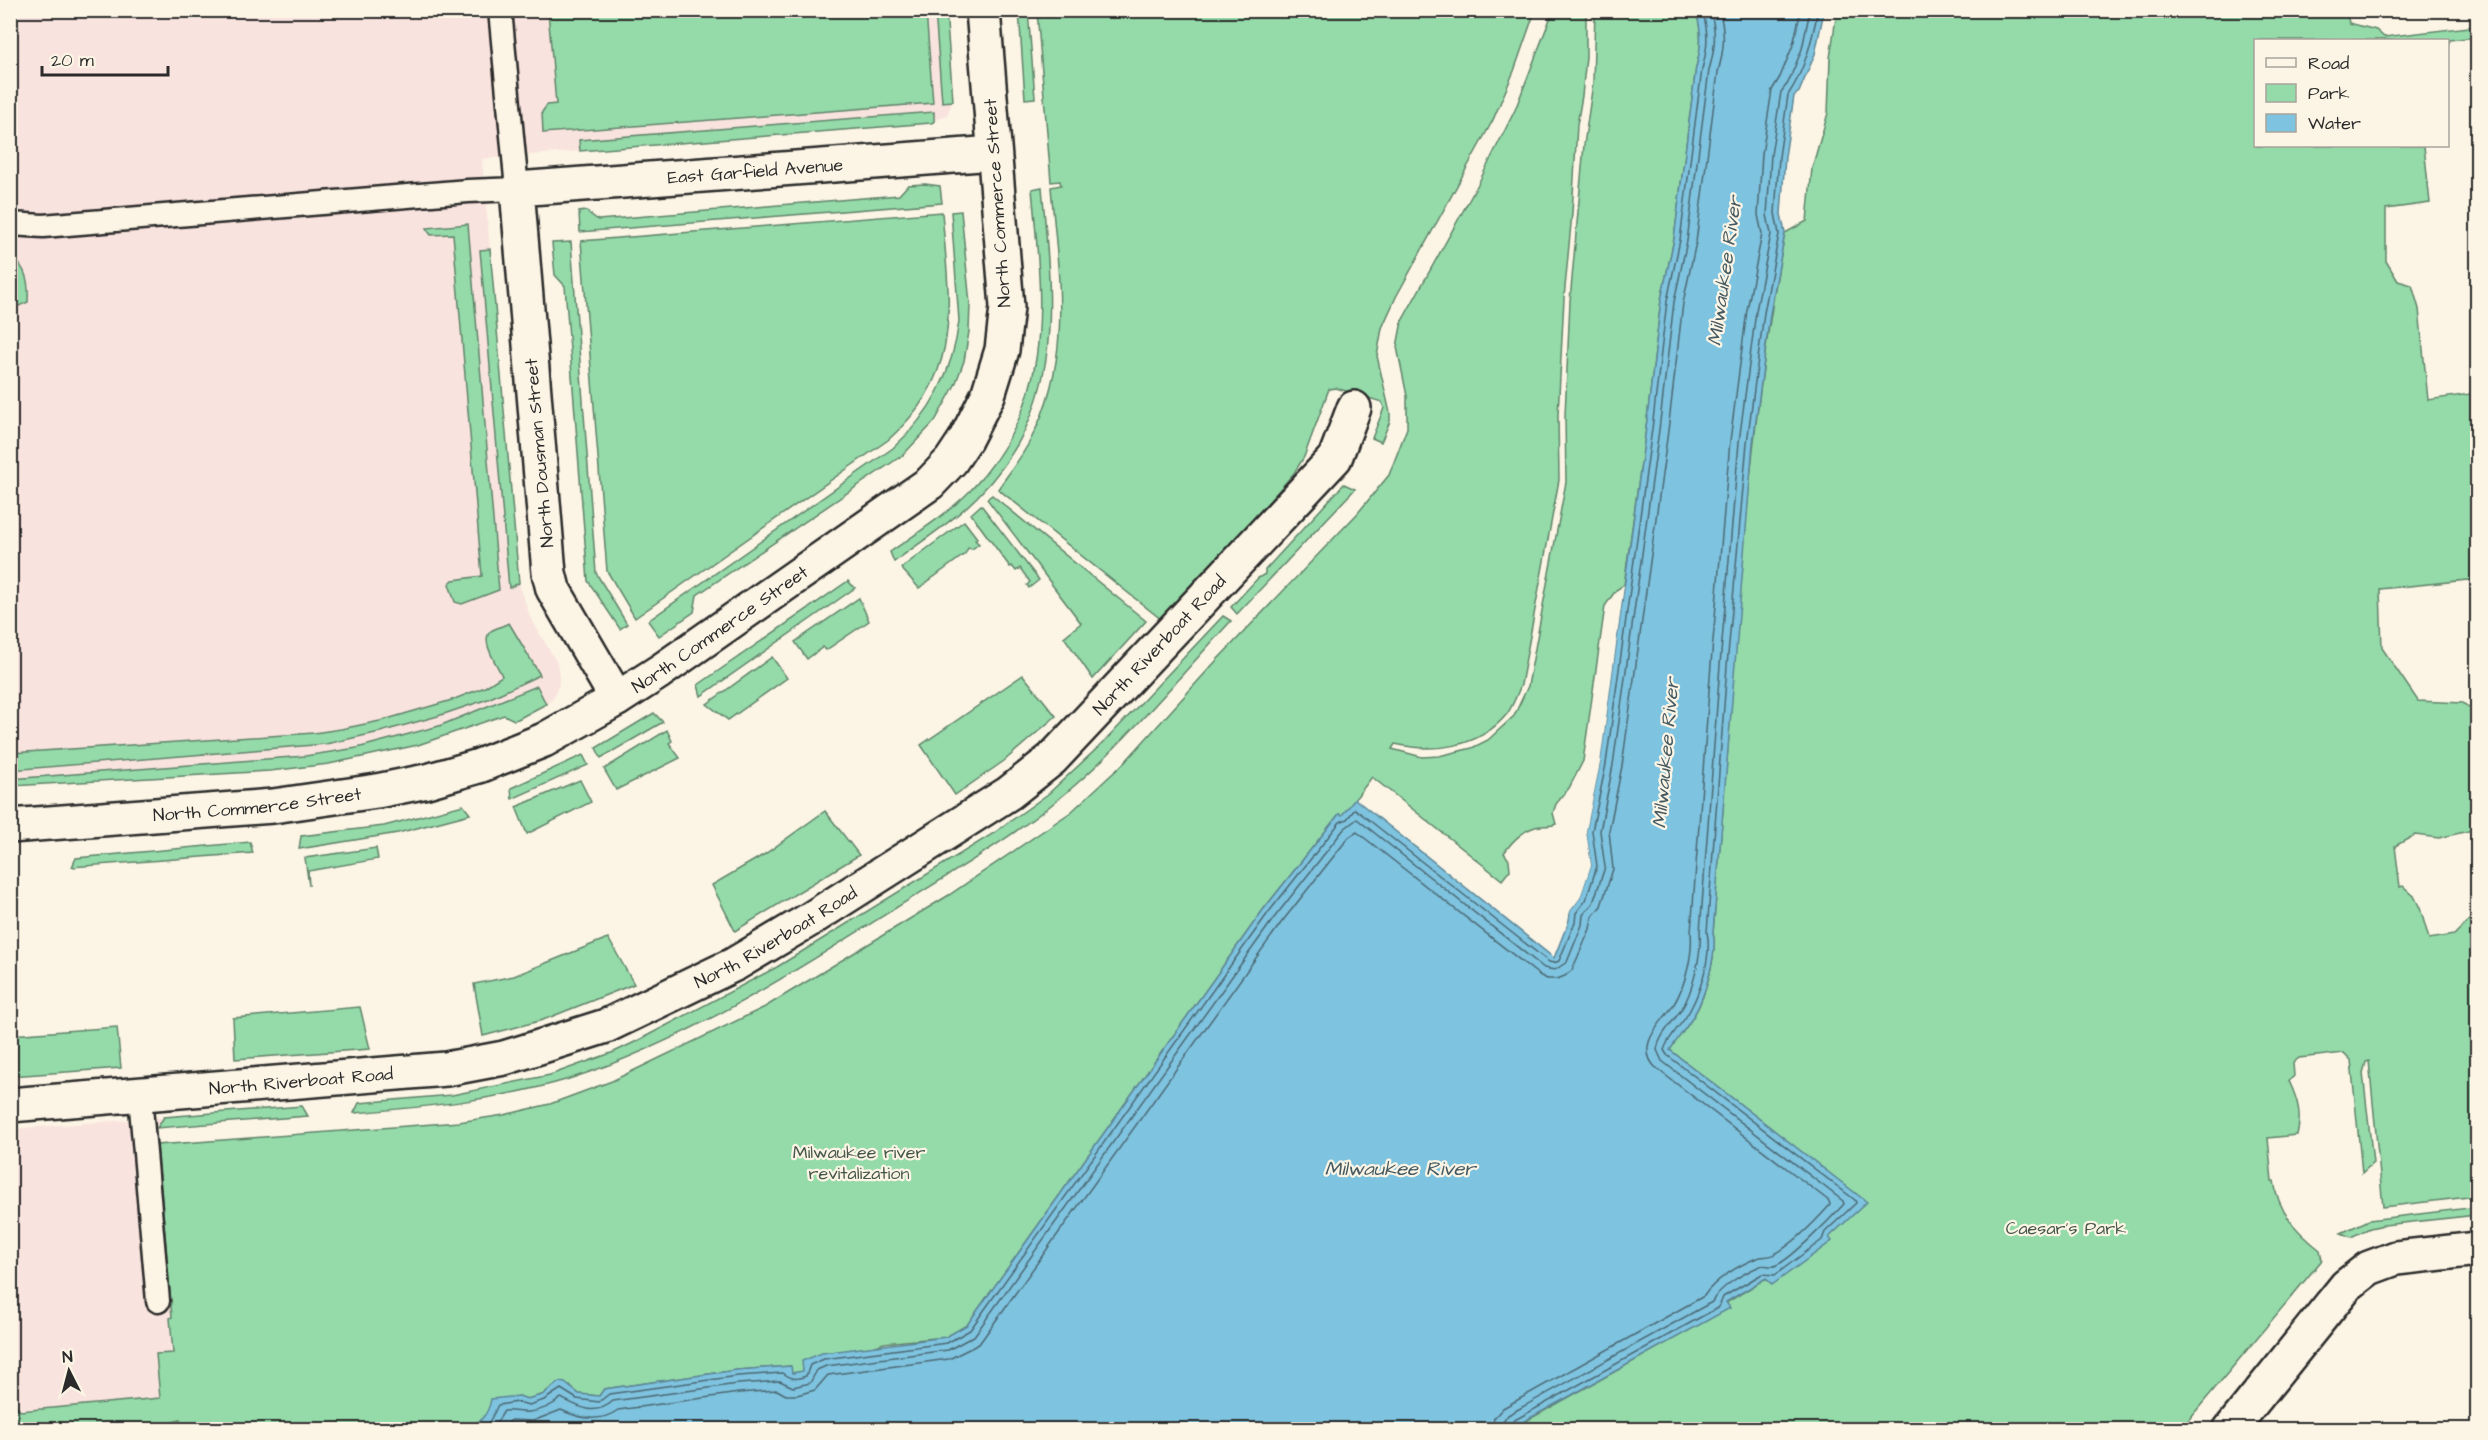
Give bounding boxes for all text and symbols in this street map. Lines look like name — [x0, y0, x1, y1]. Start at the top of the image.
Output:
scale bar — [42, 39, 168, 77]
legend — [2254, 39, 2449, 147]
text: 20 m — [51, 48, 94, 73]
text: Road — [2308, 51, 2349, 76]
text: Park — [2308, 81, 2350, 106]
street label: North Commerce Street — [978, 97, 1017, 308]
text: Water — [2308, 111, 2361, 136]
street label: East Garfield Avenue — [667, 152, 844, 191]
water label: Milwaukee River — [1701, 193, 1750, 348]
street label: North Dousman Street — [519, 357, 560, 548]
street label: North Commerce Street — [627, 559, 814, 699]
street label: North Riverboat Road — [1087, 569, 1232, 721]
water label: Milwaukee River — [1645, 675, 1687, 829]
street label: North Commerce Street — [152, 781, 364, 828]
street label: North Riverboat Road — [690, 881, 862, 995]
street label: North Riverboat Road — [208, 1061, 394, 1102]
park label: Milwaukee river revitalization — [793, 1140, 925, 1186]
water label: Milwaukee River — [1325, 1155, 1477, 1183]
park label: Caesar's Park — [2006, 1216, 2126, 1241]
north arrow — [39, 1341, 99, 1401]
text: N — [61, 1346, 74, 1369]

